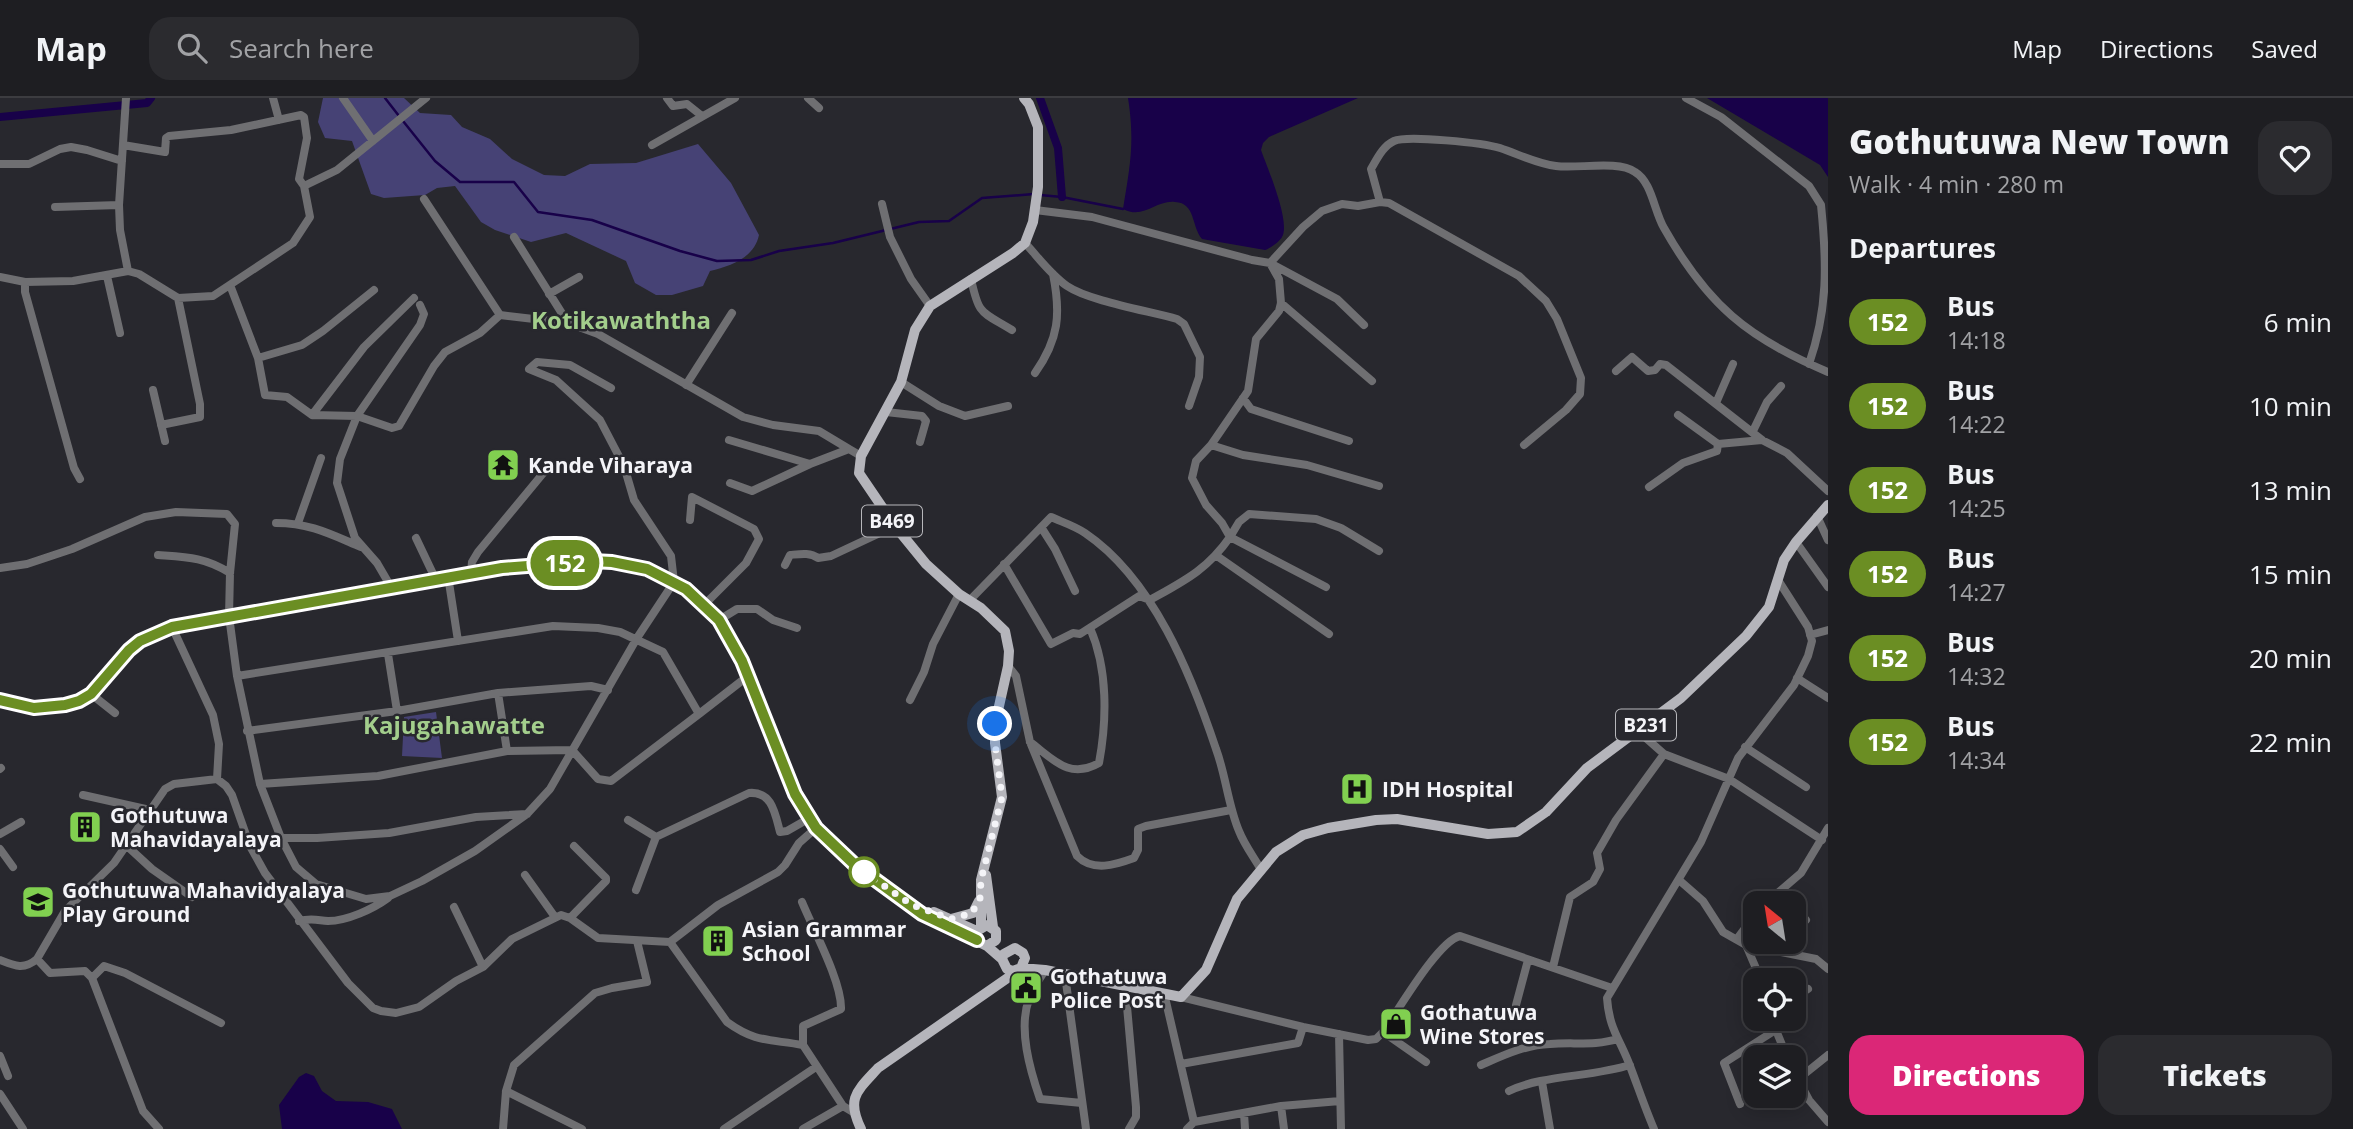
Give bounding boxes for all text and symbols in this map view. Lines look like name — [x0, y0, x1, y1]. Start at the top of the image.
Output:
search box — [149, 17, 639, 80]
text: Map — [35, 26, 107, 71]
icon: search — [173, 29, 211, 67]
text: Search here — [229, 30, 374, 66]
text: Map — [2012, 32, 2062, 65]
text: Directions — [2100, 32, 2213, 65]
text: Saved — [2251, 32, 2318, 65]
text: Gothutuwa New Town — [1849, 119, 2230, 164]
button: heart — [2258, 121, 2332, 195]
text: Walk · 4 min · 280 m — [1849, 168, 2064, 200]
text: Departures — [1849, 230, 1996, 266]
text: Bus — [1947, 288, 1994, 324]
district label: Kotikawaththa — [531, 303, 711, 336]
text: 6 min — [2264, 304, 2332, 340]
text: 152 — [1867, 305, 1908, 338]
text: 14:18 — [1947, 324, 2006, 356]
text: Bus — [1947, 372, 1994, 408]
text: 10 min — [2249, 388, 2332, 424]
text: 152 — [1867, 389, 1908, 422]
text: 14:22 — [1947, 408, 2006, 440]
temple icon: Kande Viharaya — [484, 446, 522, 484]
place label: Kande Viharaya — [528, 451, 693, 479]
text: Bus — [1947, 456, 1994, 492]
text: 13 min — [2249, 472, 2332, 508]
text: 152 — [1867, 473, 1908, 506]
text: 14:25 — [1947, 492, 2006, 524]
road number: B469 — [862, 506, 922, 536]
line badge: 152 — [525, 540, 605, 586]
text: Bus — [1947, 540, 1994, 576]
text: 152 — [544, 546, 586, 579]
text: 15 min — [2249, 556, 2332, 592]
text: 152 — [1867, 557, 1908, 590]
text: 14:27 — [1947, 576, 2006, 608]
text: Bus — [1947, 624, 1994, 660]
text: 20 min — [2249, 640, 2332, 676]
text: 152 — [1867, 641, 1908, 674]
text: 14:32 — [1947, 660, 2006, 692]
your location — [977, 706, 1012, 741]
district label: Kajugahawatte — [363, 708, 545, 741]
text: Bus — [1947, 708, 1994, 744]
road number: B231 — [1616, 710, 1676, 740]
text: 22 min — [2249, 724, 2332, 760]
text: 152 — [1867, 725, 1908, 758]
text: 14:34 — [1947, 744, 2006, 776]
hospital icon: IDH Hospital — [1338, 770, 1376, 808]
place label: IDH Hospital — [1382, 775, 1513, 803]
place label: Gothutuwa Mahavidayalaya — [110, 801, 282, 853]
building icon: Gothutuwa Mahavidayalaya — [66, 808, 104, 846]
unlabelled marker — [849, 857, 879, 887]
place label: Gothutuwa Mahavidyalaya Play Ground — [62, 876, 345, 928]
school or university icon: Gothutuwa Mahavidyalaya Play Ground — [19, 883, 57, 921]
north arrow — [1743, 891, 1806, 954]
map controls — [1743, 891, 1806, 1108]
place label: Asian Grammar School — [742, 915, 907, 967]
building icon: Asian Grammar School — [699, 922, 737, 960]
place label: Gothatuwa Police Post — [1050, 962, 1167, 1014]
button: locate — [1743, 968, 1806, 1031]
public building icon: Gothatuwa Police Post — [1007, 969, 1045, 1007]
place label: Gothatuwa Wine Stores — [1420, 998, 1544, 1050]
shop icon: Gothatuwa Wine Stores — [1377, 1005, 1415, 1043]
button: Directions — [1849, 1035, 2084, 1115]
button: Tickets — [2098, 1035, 2332, 1115]
button: layers — [1743, 1045, 1806, 1108]

